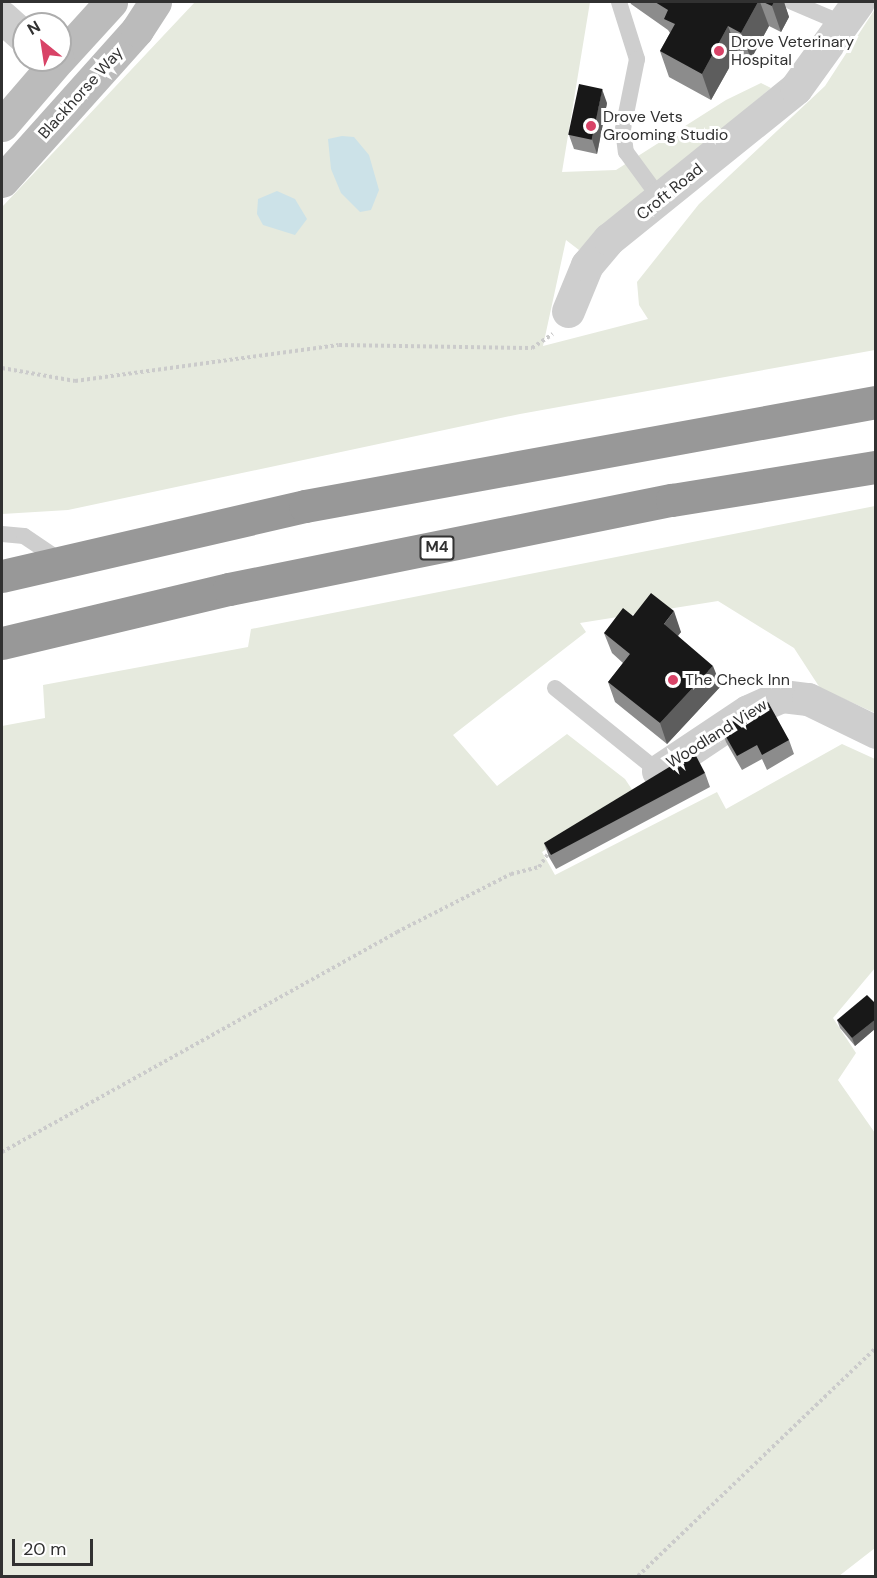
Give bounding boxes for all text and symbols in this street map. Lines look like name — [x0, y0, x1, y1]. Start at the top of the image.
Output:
north arrow — [12, 12, 72, 72]
text: N — [23, 16, 44, 40]
place label: Drove Veterinary Hospital — [731, 32, 854, 70]
street label: Blackhorse Way — [35, 43, 127, 143]
marker: Drove Veterinary Hospital — [712, 44, 726, 58]
place label: Drove Vets Grooming Studio — [603, 107, 728, 145]
marker: Drove Vets Grooming Studio — [584, 119, 598, 133]
street label: Croft Road — [633, 159, 707, 225]
road number: M4 — [419, 536, 455, 560]
place label: The Check Inn — [685, 670, 790, 690]
marker: The Check Inn — [666, 673, 680, 687]
street label: Woodland View — [663, 695, 771, 773]
scale bar — [15, 1527, 96, 1565]
text: 20 m — [23, 1537, 66, 1561]

